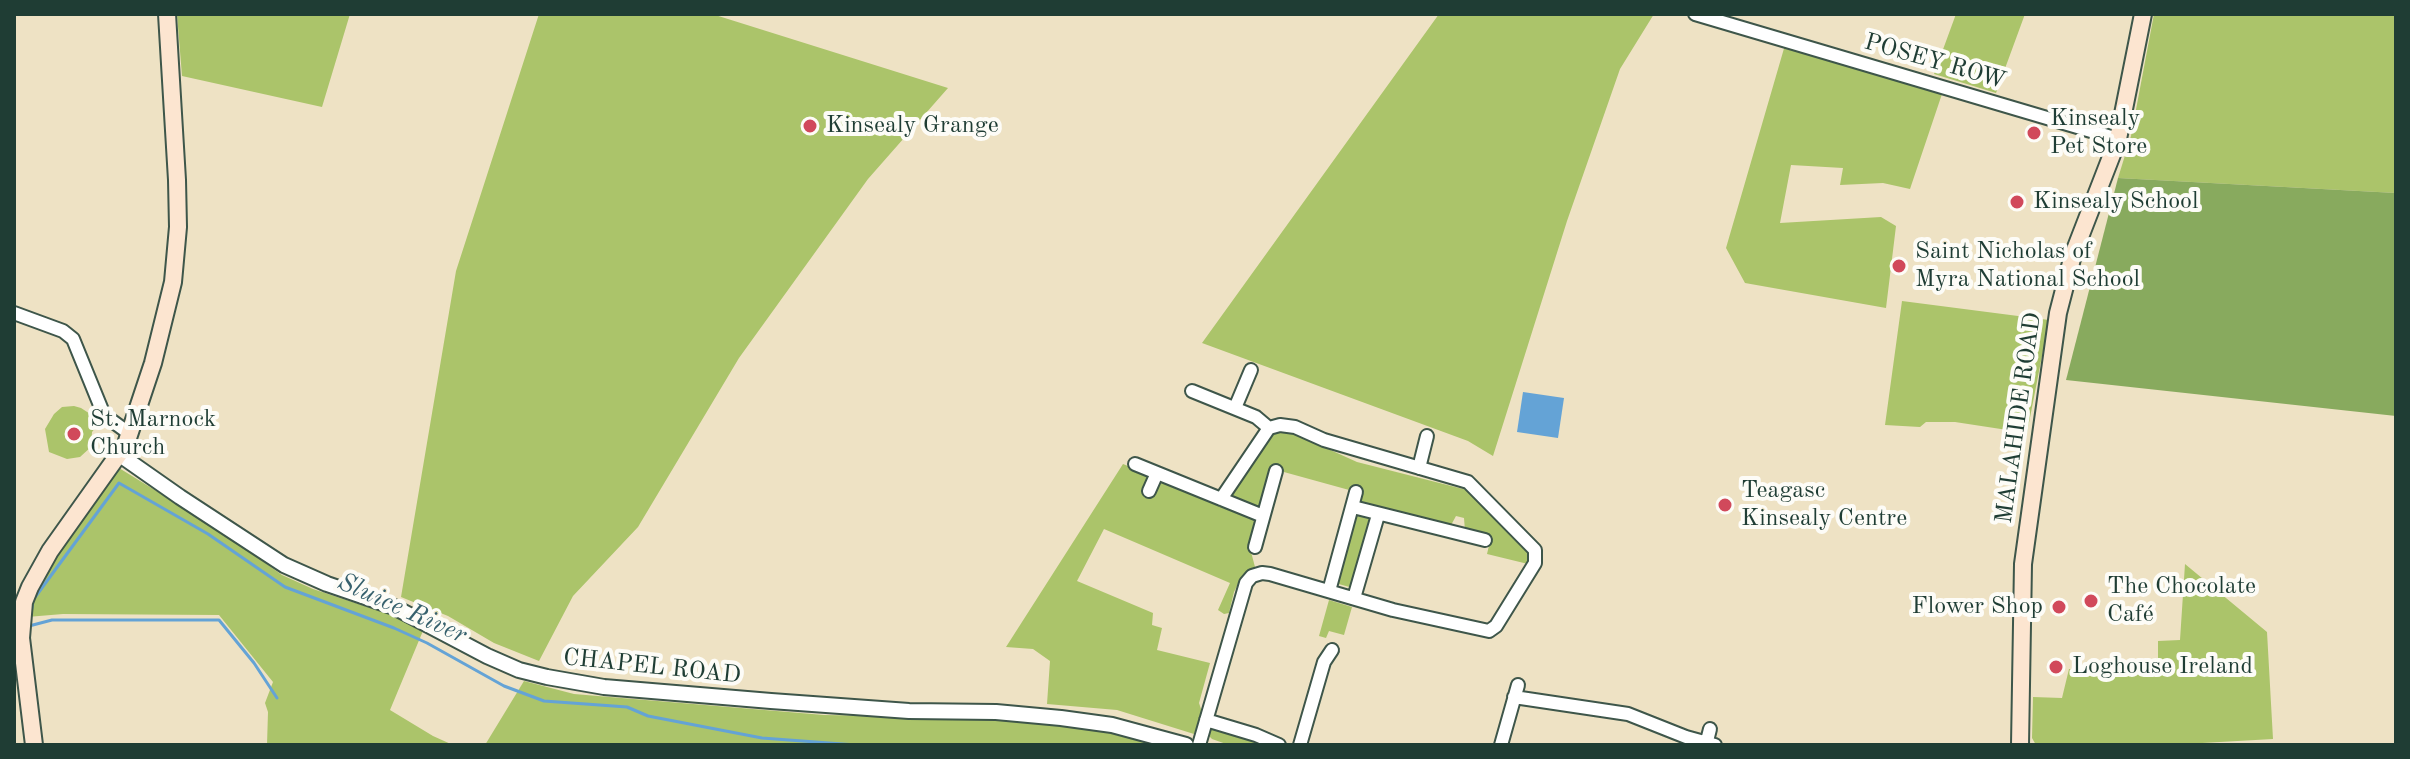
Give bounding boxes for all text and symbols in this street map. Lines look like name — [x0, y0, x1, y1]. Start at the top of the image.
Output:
street label: POSEY ROW — [1861, 28, 2009, 96]
place label: Kinsealy Pet Store — [2050, 105, 2147, 161]
place label: Kinsealy Grange — [826, 112, 999, 140]
marker: Kinsealy Grange — [801, 117, 819, 135]
marker: Kinsealy Pet Store — [2025, 124, 2043, 142]
place label: Kinsealy School — [2033, 188, 2199, 216]
marker: Kinsealy School — [2008, 193, 2026, 211]
place label: Saint Nicholas of Myra National School — [1915, 238, 2140, 294]
marker: Saint Nicholas of Myra National School — [1890, 257, 1908, 275]
street label: MALAHIDE ROAD — [1990, 311, 2048, 525]
place label: St. Marnock Church — [90, 406, 216, 462]
marker: St. Marnock Church — [65, 425, 83, 443]
place label: Teagasc Kinsealy Centre — [1741, 477, 1907, 533]
marker: Teagasc Kinsealy Centre — [1716, 496, 1734, 514]
water label: Sluice River — [333, 567, 471, 651]
place label: The Chocolate Café — [2107, 573, 2256, 629]
marker: The Chocolate Café — [2082, 592, 2100, 610]
place label: Flower Shop — [1911, 593, 2043, 621]
marker: Flower Shop — [2050, 598, 2068, 616]
street label: CHAPEL ROAD — [562, 643, 742, 691]
place label: Loghouse Ireland — [2072, 653, 2253, 681]
marker: Loghouse Ireland — [2047, 658, 2065, 676]

